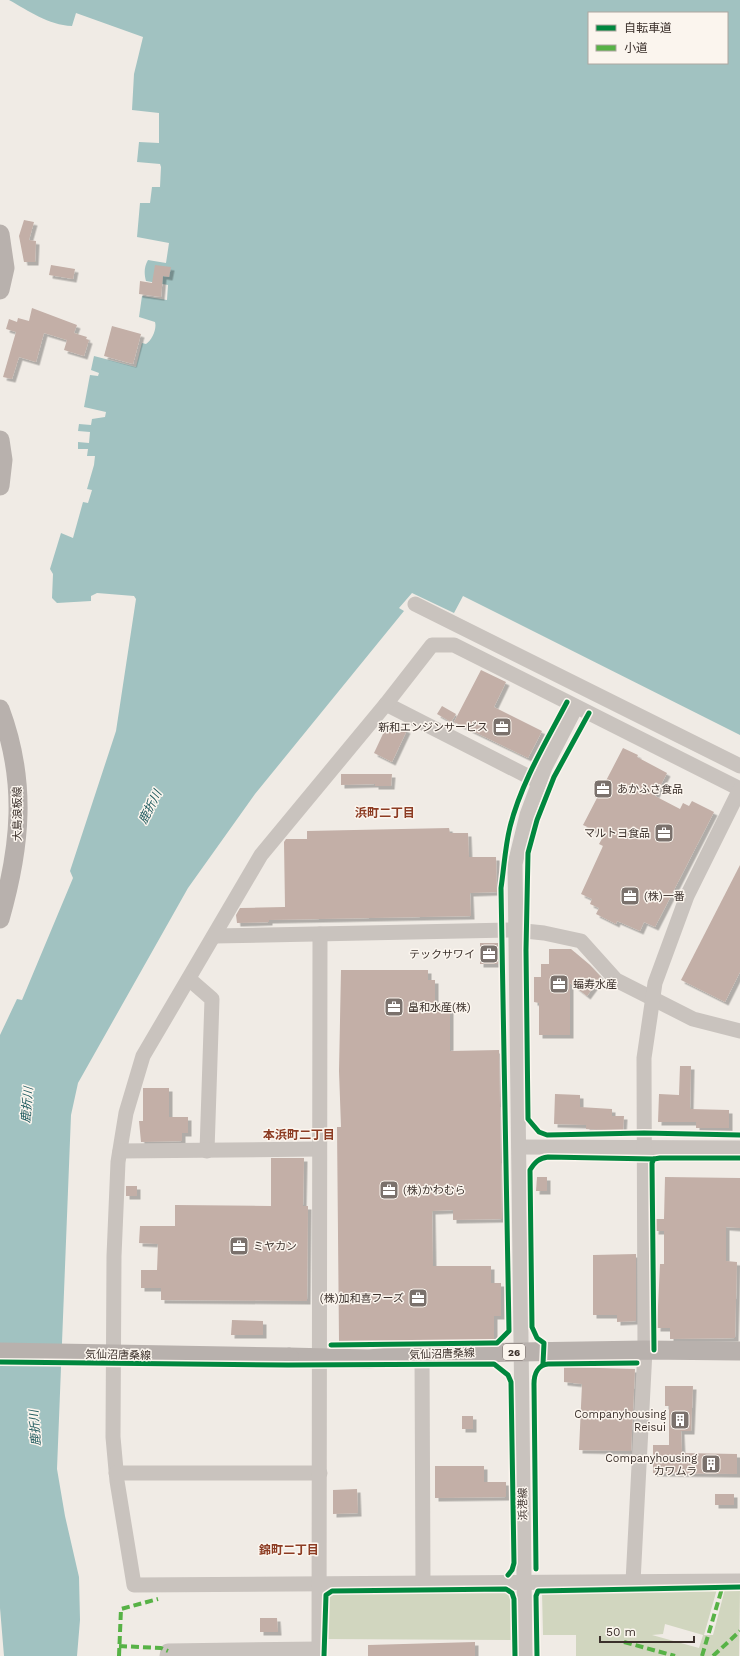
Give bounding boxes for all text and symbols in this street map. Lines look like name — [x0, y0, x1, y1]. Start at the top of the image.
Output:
legend — [588, 12, 728, 64]
text: 自転車道 — [624, 21, 672, 35]
text: 小道 — [624, 41, 648, 55]
office icon: 新和エンジンサービス — [491, 716, 513, 738]
place label: 新和エンジンサービス — [378, 721, 488, 734]
office icon: あかふさ食品 — [592, 778, 614, 800]
place label: あかふさ食品 — [617, 783, 683, 796]
water label: 鹿折川 — [136, 786, 165, 826]
street label: 大島浪板線 — [11, 787, 24, 842]
district label: 浜町二丁目 — [355, 806, 415, 820]
office icon: マルトヨ食品 — [653, 822, 675, 844]
place label: マルトヨ食品 — [584, 827, 650, 840]
office icon: (株)一番 — [619, 885, 641, 907]
place label: (株)一番 — [644, 890, 685, 903]
office icon: テックサワイ — [478, 943, 500, 965]
place label: テックサワイ — [409, 948, 475, 961]
office icon: 蝠寿水産 — [548, 973, 570, 995]
place label: 蝠寿水産 — [573, 978, 617, 991]
office icon: 畠和水産(株) — [383, 996, 405, 1018]
place label: 畠和水産(株) — [408, 1001, 471, 1014]
water label: 鹿折川 — [18, 1084, 36, 1124]
district label: 本浜町二丁目 — [263, 1128, 335, 1142]
office icon: (株)かわむら — [378, 1179, 400, 1201]
place label: (株)かわむら — [403, 1184, 466, 1197]
office icon: ミヤカン — [228, 1235, 250, 1257]
place label: ミヤカン — [253, 1240, 297, 1253]
office icon: (株)加和喜フーズ — [407, 1287, 429, 1309]
place label: (株)加和喜フーズ — [320, 1292, 404, 1305]
road number: 26 — [503, 1344, 525, 1360]
street label: 気仙沼唐桑線 — [409, 1346, 475, 1362]
street label: 気仙沼唐桑線 — [85, 1348, 151, 1362]
water label: 鹿折川 — [27, 1408, 43, 1446]
place label: Companyhousing Reisui — [574, 1408, 666, 1434]
building icon: Companyhousing Reisui — [669, 1409, 691, 1431]
place label: Companyhousing カワムラ — [605, 1452, 697, 1478]
building icon: Companyhousing カワムラ — [700, 1453, 722, 1475]
street label: 浜港線 — [516, 1487, 530, 1521]
district label: 錦町二丁目 — [258, 1543, 319, 1557]
scale bar — [600, 1618, 694, 1644]
text: 50 m — [606, 1625, 636, 1639]

